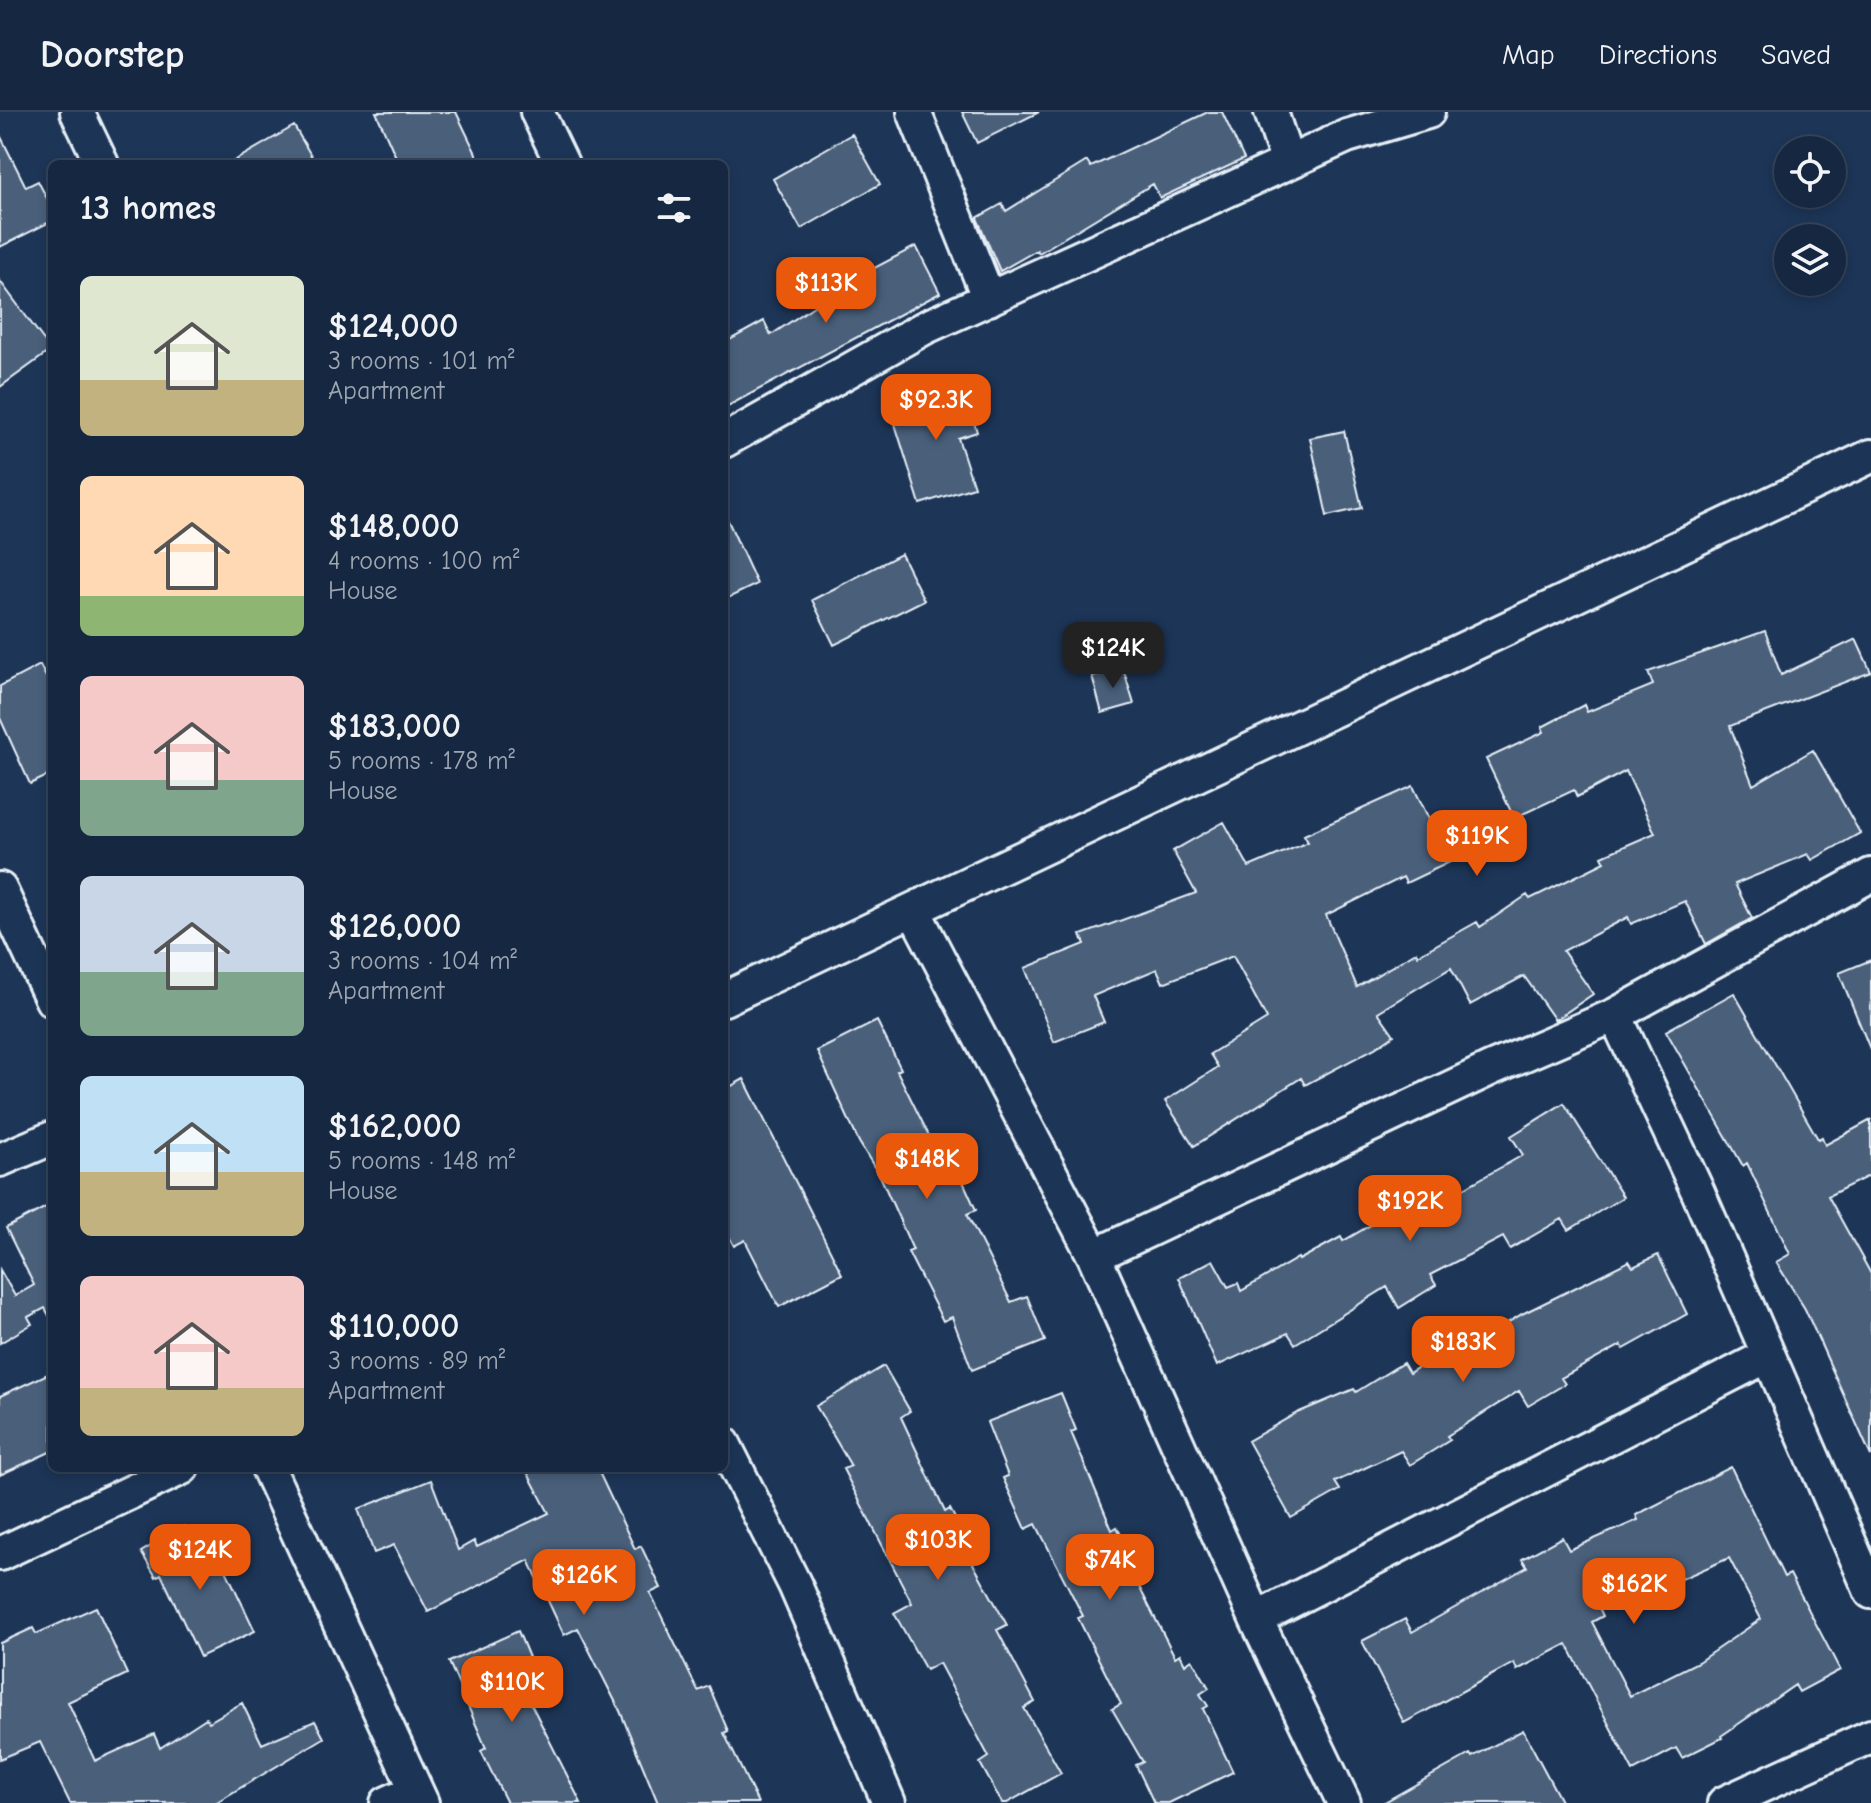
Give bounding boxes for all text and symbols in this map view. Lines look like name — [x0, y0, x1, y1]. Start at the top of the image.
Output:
text: Doorstep — [40, 33, 184, 77]
text: Map — [1502, 39, 1555, 71]
text: Directions — [1599, 39, 1717, 71]
text: Saved — [1761, 39, 1831, 71]
map controls — [1774, 136, 1846, 296]
button: locate — [1774, 136, 1846, 208]
icon: filters — [652, 186, 696, 230]
text: 13 homes — [80, 188, 216, 228]
button: layers — [1774, 224, 1846, 296]
pin: $113K — [770, 257, 882, 325]
text: $113K — [794, 268, 858, 298]
text: $124,000 — [328, 306, 459, 346]
icon: home — [144, 308, 240, 404]
text: 3 rooms · 101 m² — [328, 346, 515, 376]
pin: $92.3K — [871, 374, 1001, 442]
text: Apartment — [328, 376, 444, 406]
text: $92.3K — [899, 385, 973, 415]
text: $148,000 — [328, 506, 460, 546]
icon: home — [144, 508, 240, 604]
text: 4 rooms · 100 m² — [328, 546, 520, 576]
text: House — [328, 576, 398, 606]
pin: $124K — [1057, 622, 1169, 690]
text: $124K — [1081, 633, 1145, 663]
text: $183,000 — [328, 706, 461, 746]
icon: home — [144, 708, 240, 804]
text: 5 rooms · 178 m² — [328, 746, 515, 776]
text: House — [328, 776, 398, 806]
pin: $119K — [1421, 810, 1533, 878]
text: $119K — [1445, 821, 1509, 851]
text: $126,000 — [328, 906, 461, 946]
icon: home — [144, 908, 240, 1004]
text: 3 rooms · 104 m² — [328, 946, 517, 976]
text: Apartment — [328, 976, 444, 1006]
text: $162,000 — [328, 1106, 461, 1146]
icon: home — [144, 1108, 240, 1204]
pin: $148K — [871, 1133, 983, 1201]
text: $148K — [894, 1144, 960, 1174]
text: 5 rooms · 148 m² — [328, 1146, 515, 1176]
pin: $192K — [1354, 1175, 1466, 1243]
text: House — [328, 1176, 398, 1206]
text: $192K — [1376, 1186, 1444, 1216]
text: $110,000 — [328, 1306, 459, 1346]
icon: home — [144, 1308, 240, 1404]
pin: $183K — [1407, 1316, 1519, 1384]
text: $183K — [1430, 1327, 1496, 1357]
text: 3 rooms · 89 m² — [328, 1346, 505, 1376]
text: Apartment — [328, 1376, 444, 1406]
pin: $103K — [882, 1514, 994, 1582]
pin: $124K — [144, 1524, 256, 1592]
text: $103K — [904, 1525, 972, 1555]
pin: $74K — [1063, 1534, 1157, 1602]
text: $124K — [168, 1535, 232, 1565]
text: $74K — [1084, 1545, 1136, 1575]
pin: $126K — [528, 1549, 640, 1617]
pin: $162K — [1578, 1558, 1690, 1626]
text: $126K — [550, 1560, 618, 1590]
text: $162K — [1600, 1569, 1668, 1599]
pin: $110K — [456, 1656, 568, 1724]
text: $110K — [479, 1667, 545, 1697]

